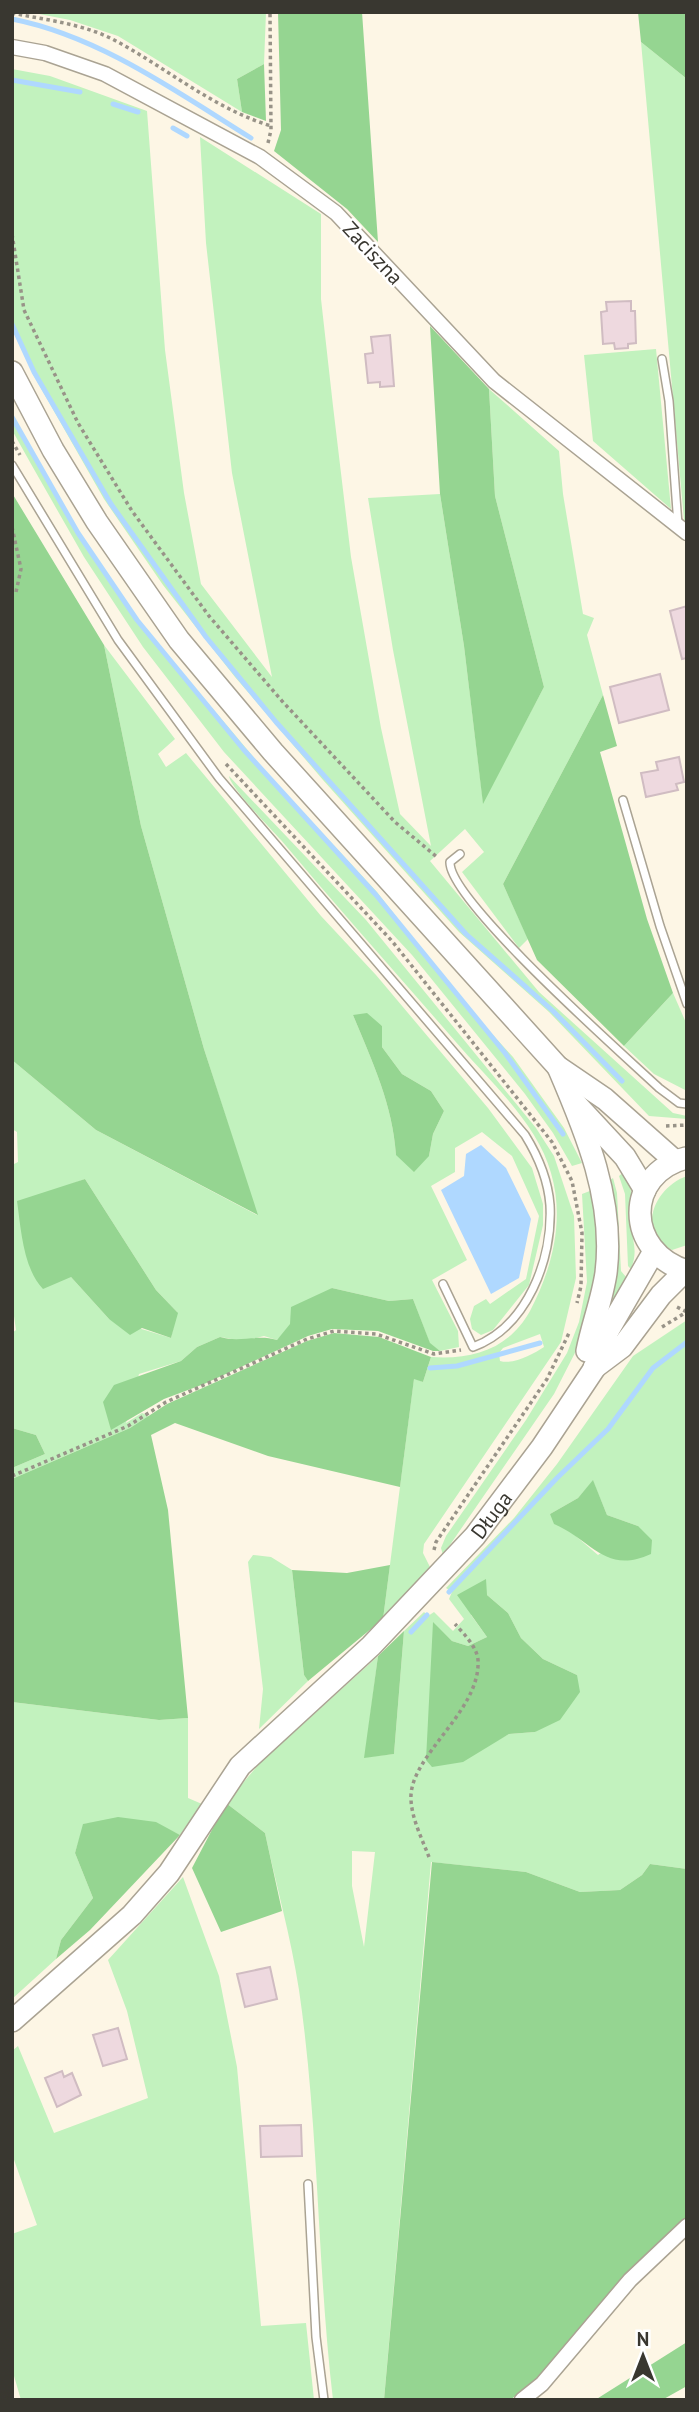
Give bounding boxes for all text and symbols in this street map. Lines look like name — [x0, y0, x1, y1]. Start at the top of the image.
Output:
street label: Zaciszna — [337, 216, 409, 290]
street label: Długa — [464, 1486, 518, 1544]
north arrow — [608, 2321, 678, 2391]
text: N — [637, 2327, 649, 2351]

